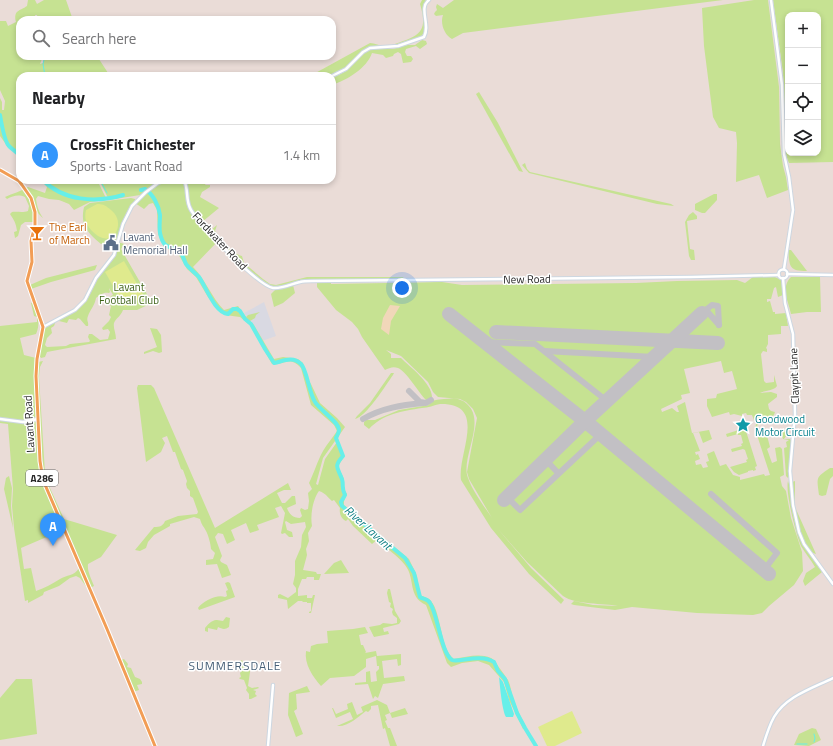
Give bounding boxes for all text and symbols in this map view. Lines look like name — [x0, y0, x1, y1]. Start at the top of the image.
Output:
map controls — [785, 12, 821, 156]
button: + — [785, 12, 821, 48]
search box — [16, 16, 336, 60]
icon: search — [30, 27, 52, 49]
text: Search here — [62, 27, 136, 50]
button: − — [785, 48, 821, 84]
button: locate — [785, 84, 821, 120]
text: Nearby — [32, 85, 85, 111]
button: layers — [785, 120, 821, 156]
text: CrossFit Chichester — [70, 133, 195, 156]
text: A — [41, 145, 49, 165]
text: 1.4 km — [283, 145, 320, 165]
text: Sports · Lavant Road — [70, 156, 182, 176]
street label: Fordwater Road — [189, 208, 251, 274]
place label: The Earl of March — [49, 219, 90, 248]
bar icon: The Earl of March — [28, 224, 46, 242]
place label: Lavant Memorial Hall — [123, 229, 187, 258]
public building icon: Lavant Memorial Hall — [102, 234, 120, 252]
street label: New Road — [503, 271, 551, 287]
your location — [392, 278, 412, 298]
park label: Lavant Football Club — [99, 279, 159, 308]
street label: Claypit Lane — [785, 347, 803, 404]
street label: Lavant Road — [19, 395, 38, 453]
place label: Goodwood Motor Circuit — [755, 411, 815, 440]
place icon: Goodwood Motor Circuit — [734, 416, 752, 434]
road number: A286 — [26, 470, 58, 486]
water label: River Lavant — [340, 501, 397, 555]
pin: A — [40, 513, 66, 546]
district label: SUMMERSDALE — [188, 656, 282, 675]

